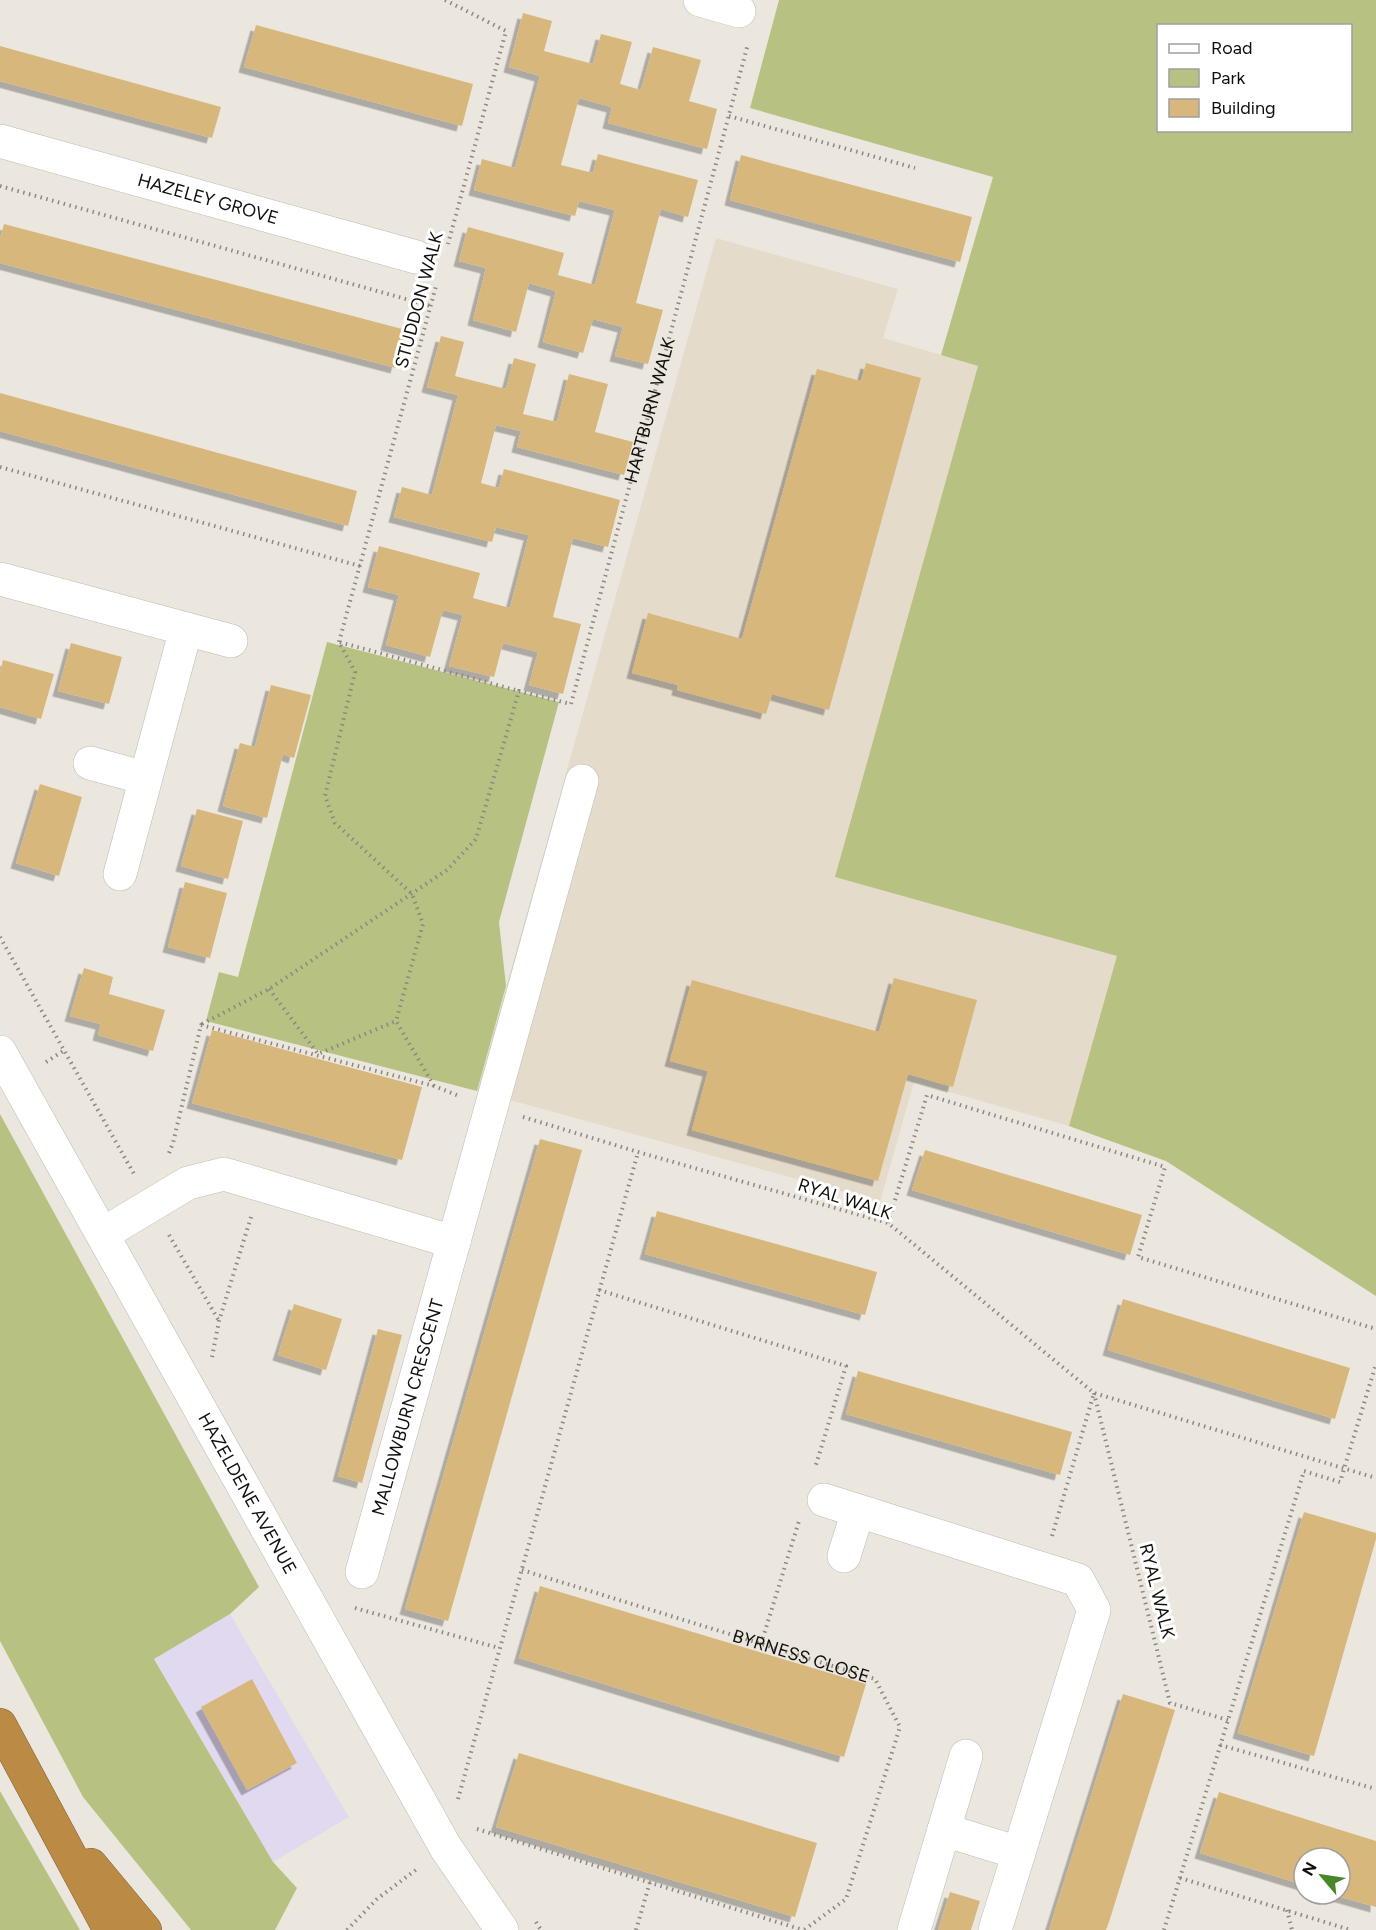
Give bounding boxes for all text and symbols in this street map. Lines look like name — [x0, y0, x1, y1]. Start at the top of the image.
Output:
legend — [1157, 24, 1352, 132]
text: Road — [1211, 37, 1252, 59]
text: Park — [1211, 67, 1246, 89]
text: Building — [1211, 97, 1276, 119]
street label: HAZELEY GROVE — [135, 169, 281, 229]
street label: STUDDON WALK — [390, 230, 448, 370]
street label: HARTBURN WALK — [620, 335, 680, 485]
street label: RYAL WALK — [795, 1173, 895, 1225]
street label: MALLOWBURN CRESCENT — [367, 1296, 448, 1518]
street label: HAZELDENE AVENUE — [193, 1409, 301, 1578]
street label: RYAL WALK — [1135, 1541, 1179, 1641]
street label: BYRNESS CLOSE — [730, 1625, 872, 1688]
north arrow — [1292, 1846, 1352, 1906]
text: N — [1298, 1859, 1321, 1879]

